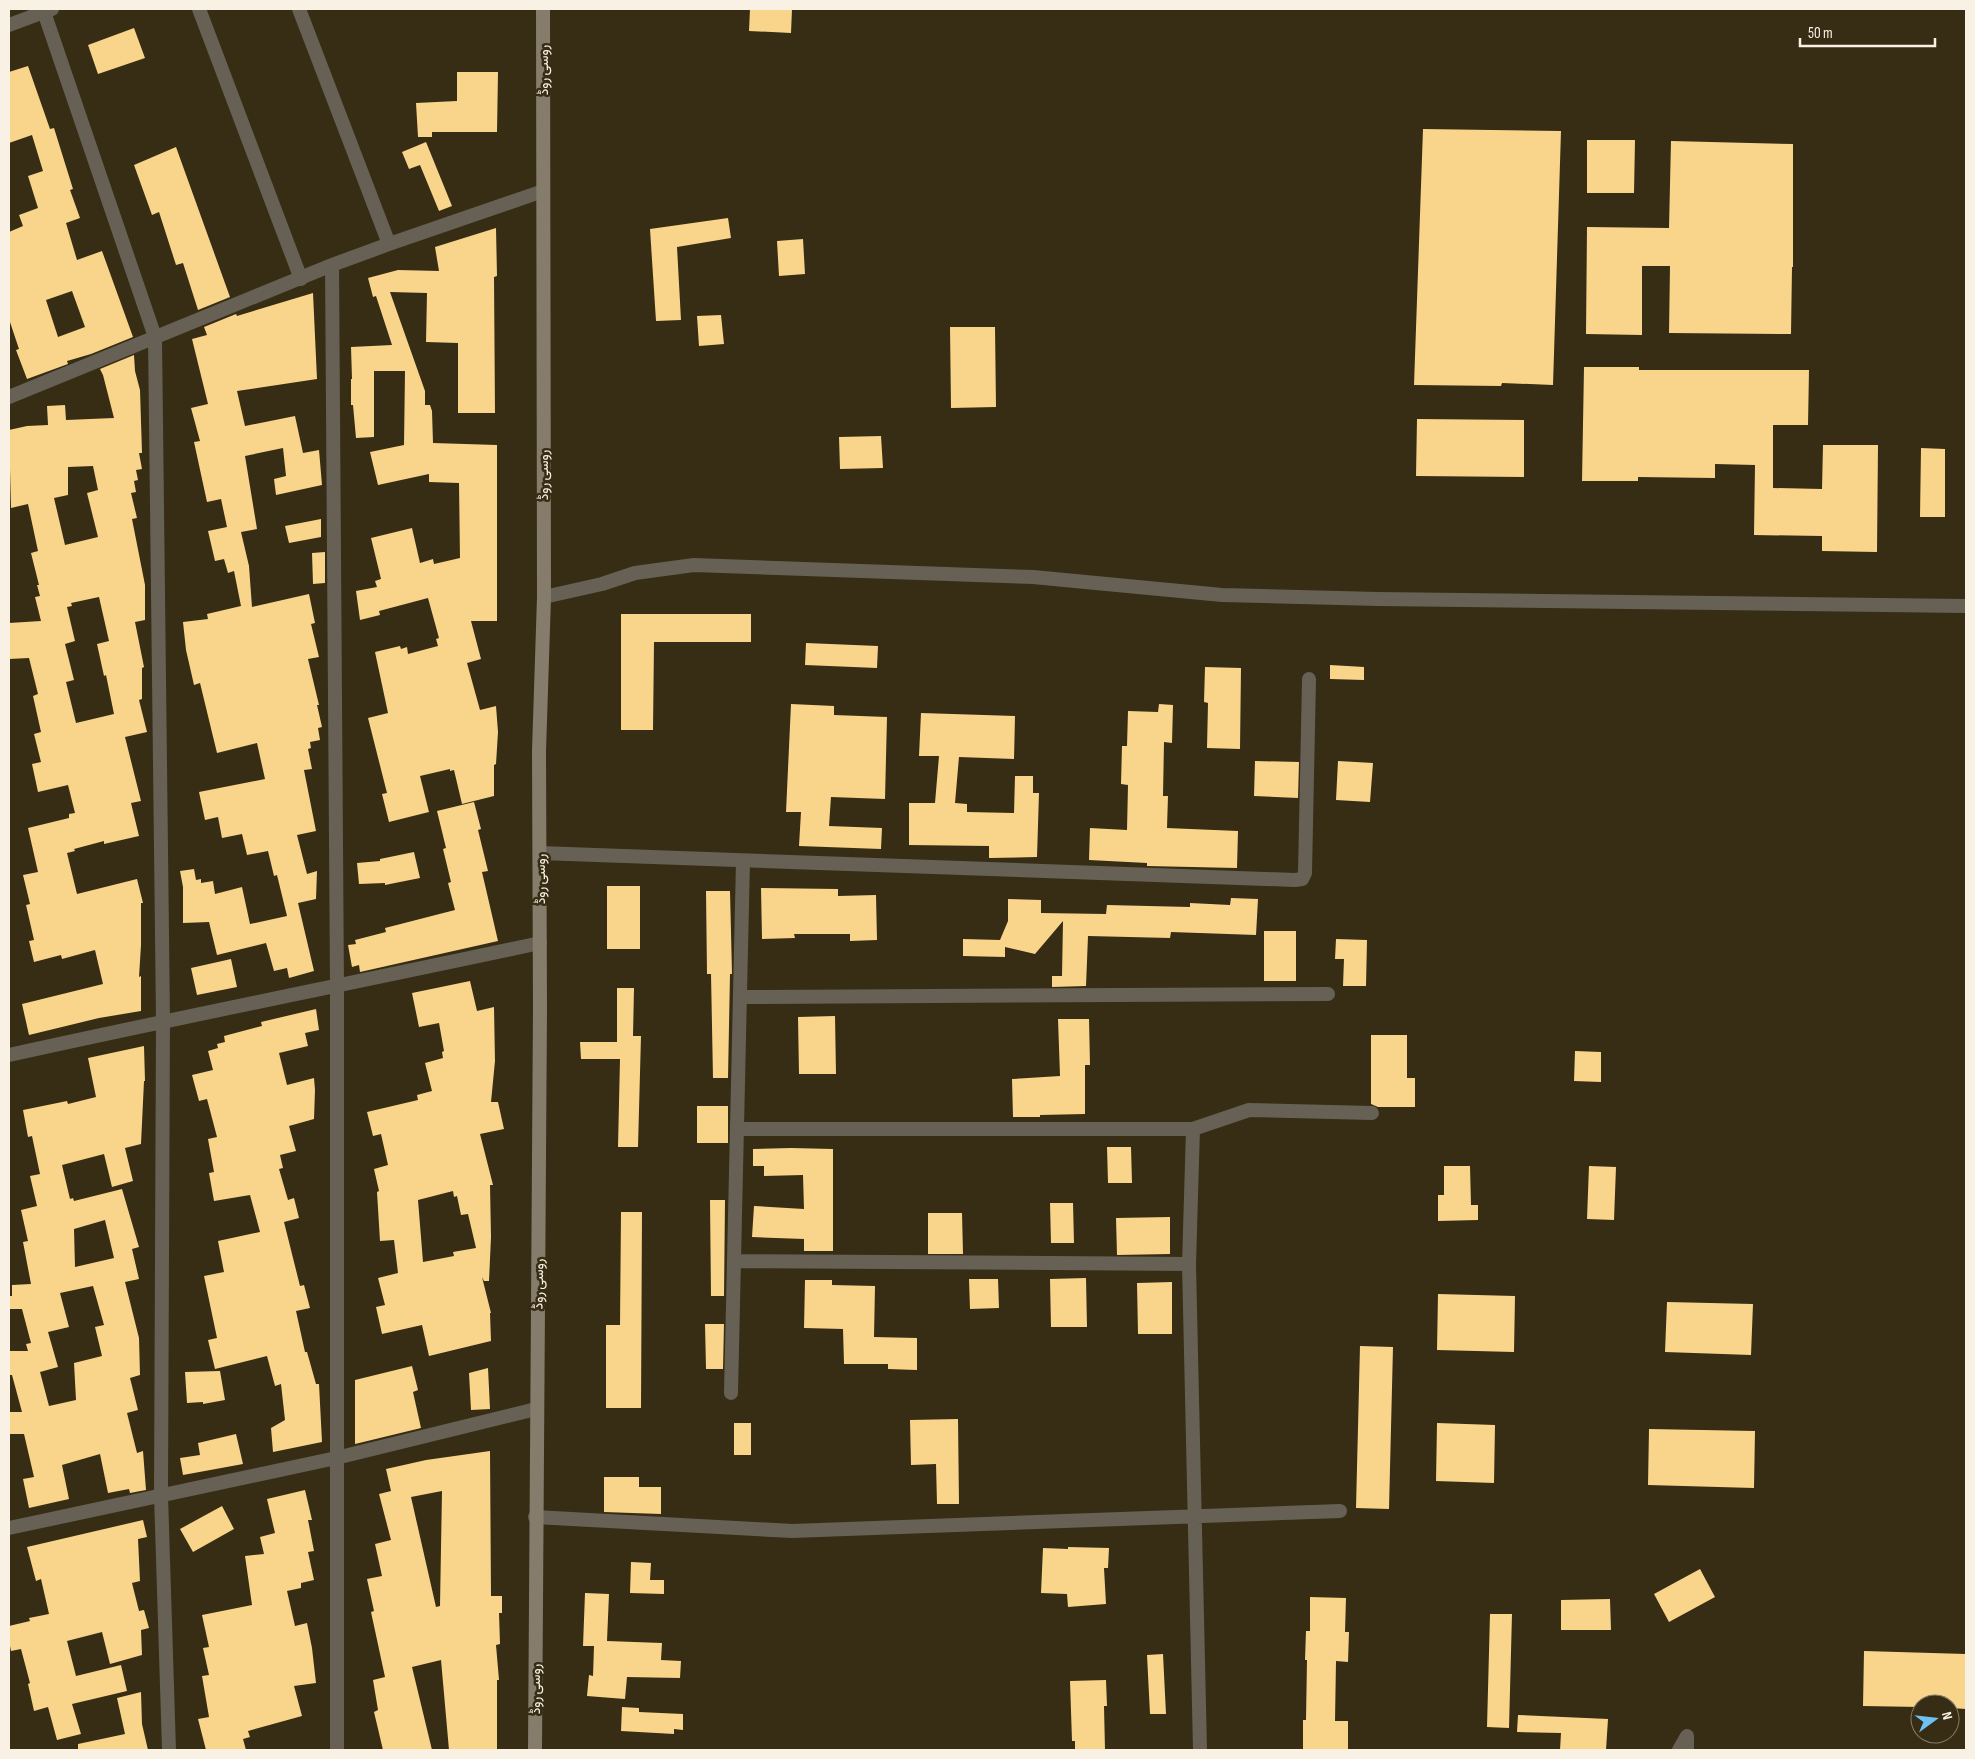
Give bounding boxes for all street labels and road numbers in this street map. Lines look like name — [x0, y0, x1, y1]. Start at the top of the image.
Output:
street label: روسی روڈ — [535, 44, 552, 95]
street label: روسی روڈ — [535, 449, 552, 500]
street label: روسی روڈ — [532, 853, 549, 904]
street label: روسی روڈ — [530, 1258, 547, 1309]
street label: روسی روڈ — [527, 1663, 544, 1714]

